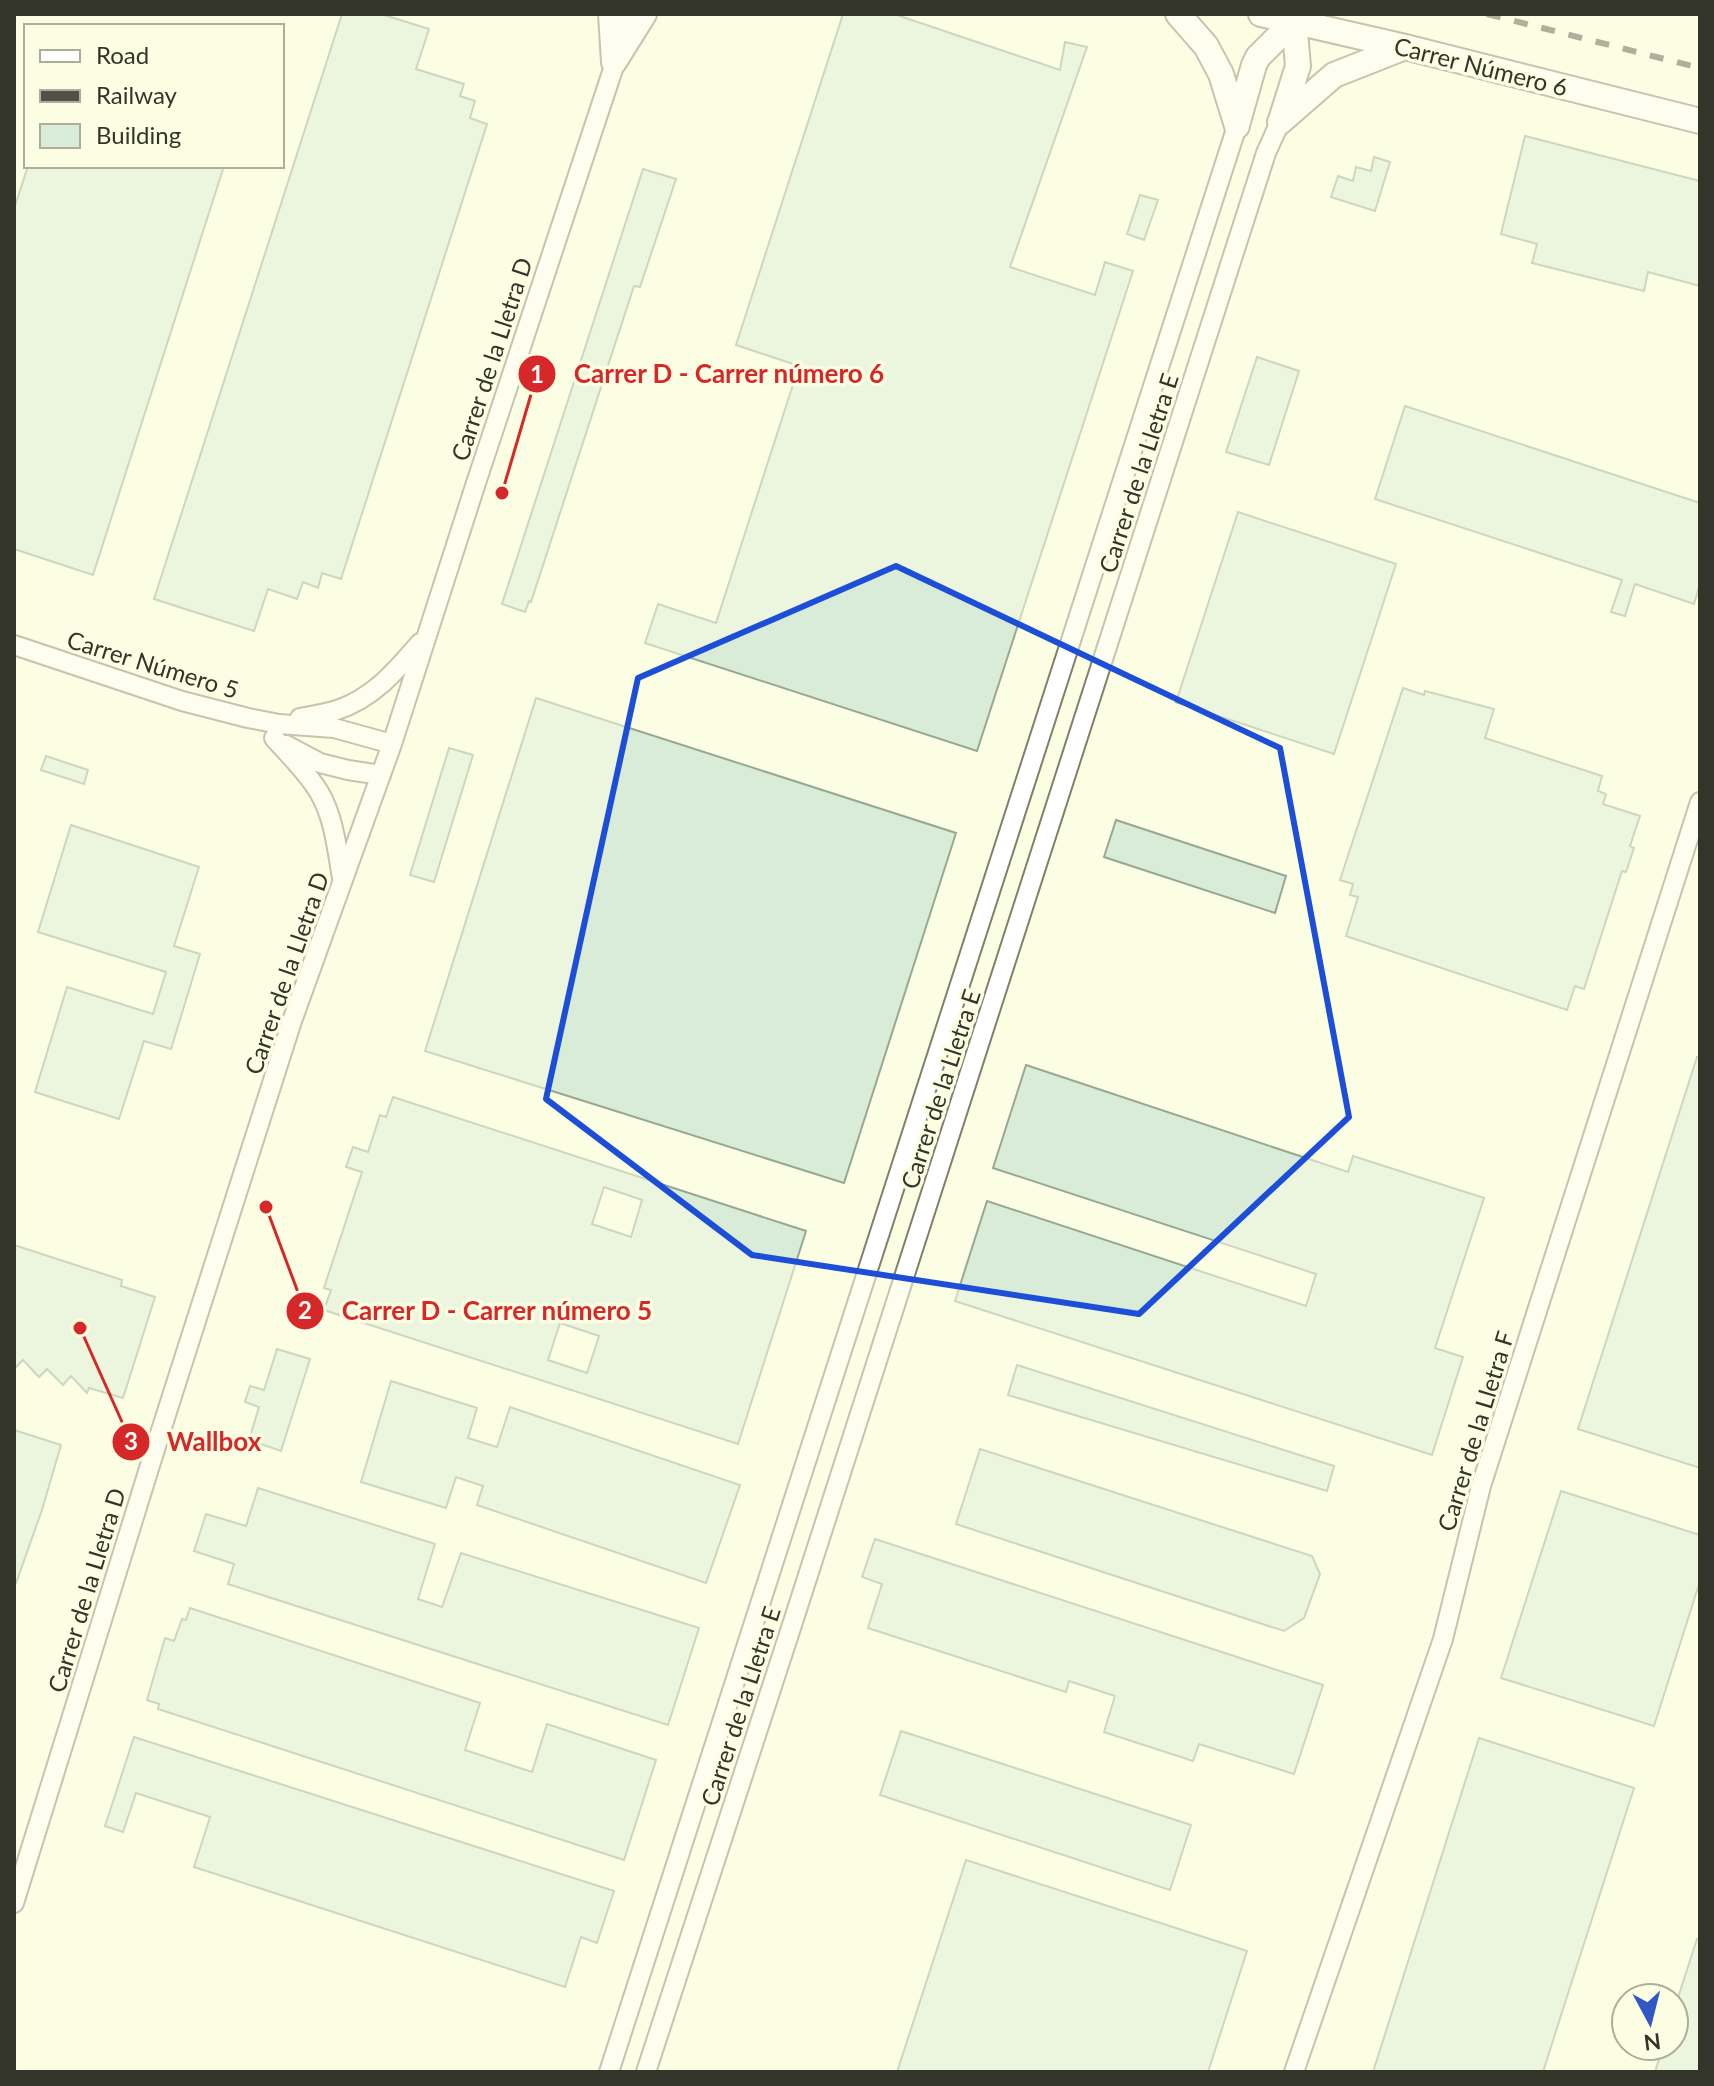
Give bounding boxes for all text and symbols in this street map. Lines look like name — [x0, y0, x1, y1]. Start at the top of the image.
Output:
legend — [24, 24, 284, 168]
street label: Carrer Número 6 — [1391, 30, 1571, 102]
text: Road — [96, 40, 149, 69]
text: Railway — [96, 80, 178, 109]
text: Building — [96, 120, 181, 149]
street label: Carrer de la Lletra D — [444, 254, 538, 464]
callout: Carrer D - Carrer número 6 — [517, 349, 900, 399]
text: Carrer D - Carrer número 6 — [574, 357, 884, 389]
text: 1 — [530, 359, 544, 388]
street label: Carrer de la Lletra E — [1092, 370, 1184, 576]
street label: Carrer Número 5 — [64, 624, 242, 704]
street label: Carrer de la Lletra D — [238, 868, 334, 1078]
street label: Carrer de la Lletra E — [894, 986, 986, 1192]
callout: Carrer D - Carrer número 5 — [285, 1286, 669, 1336]
text: Carrer D - Carrer número 5 — [342, 1294, 652, 1326]
text: 2 — [298, 1295, 312, 1324]
street label: Carrer de la Lletra F — [1431, 1328, 1519, 1534]
callout: Wallbox — [111, 1417, 278, 1467]
text: Wallbox — [167, 1425, 262, 1457]
text: 3 — [124, 1426, 138, 1455]
street label: Carrer de la Lletra D — [41, 1484, 131, 1696]
street label: Carrer de la Lletra E — [694, 1603, 786, 1809]
north arrow — [1610, 1982, 1690, 2062]
text: N — [1642, 2028, 1663, 2057]

